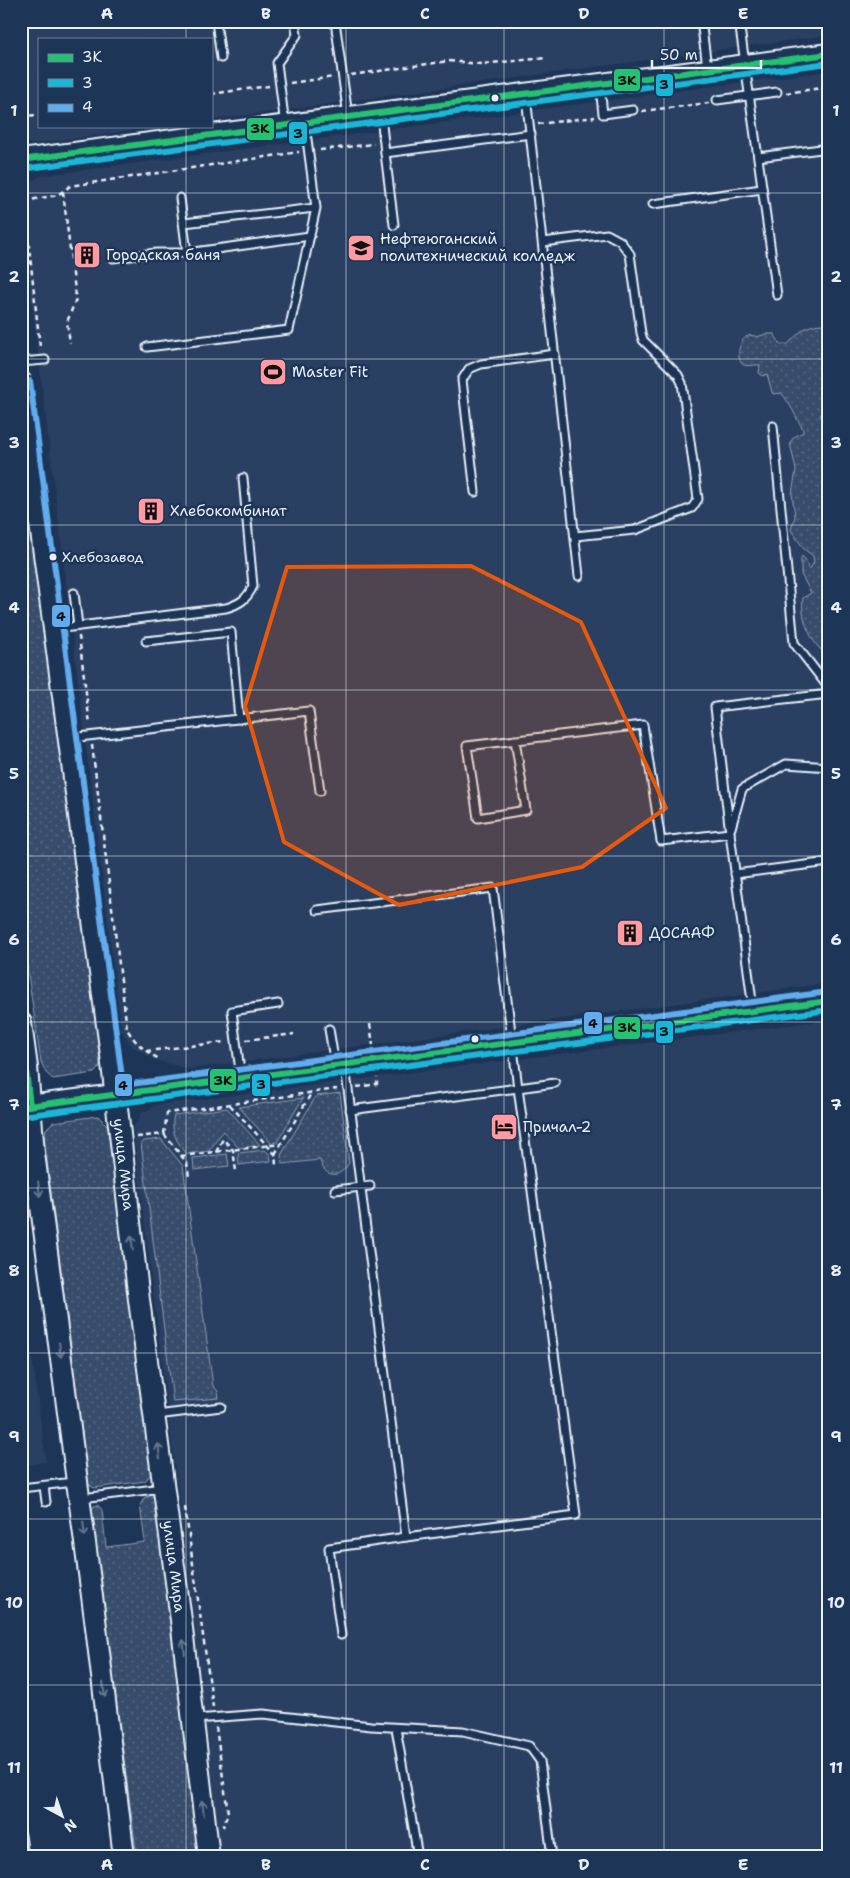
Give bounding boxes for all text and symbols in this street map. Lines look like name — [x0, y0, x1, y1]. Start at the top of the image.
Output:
text: A — [101, 3, 113, 24]
text: B — [261, 3, 271, 24]
text: C — [420, 3, 430, 24]
text: D — [578, 3, 590, 24]
text: E — [738, 3, 748, 24]
legend — [38, 38, 212, 128]
scale bar — [652, 38, 761, 70]
text: 50 m — [660, 45, 698, 65]
text: 3К — [82, 47, 103, 67]
line badge: 3К — [613, 68, 641, 92]
text: 3К — [617, 71, 637, 89]
text: 3 — [82, 73, 93, 93]
line badge: 3 — [655, 73, 674, 97]
text: 3 — [659, 75, 669, 93]
unlabelled marker — [490, 93, 500, 103]
text: 4 — [82, 97, 93, 117]
text: 1 — [10, 100, 18, 121]
text: 1 — [832, 100, 840, 121]
line badge: 3К — [246, 117, 275, 141]
text: 3К — [250, 119, 270, 137]
line badge: 3 — [288, 121, 308, 145]
text: 3 — [293, 124, 303, 142]
place label: Нефтеюганский политехнический колледж — [380, 229, 576, 266]
school or university icon: Нефтеюганский политехнический колледж — [346, 233, 376, 263]
building icon: Городская баня — [72, 240, 102, 270]
place label: Городская баня — [106, 245, 221, 265]
text: 2 — [8, 266, 20, 287]
text: 2 — [830, 266, 842, 287]
sports icon: Master Fit — [258, 357, 288, 387]
place label: Master Fit — [292, 362, 368, 382]
text: 3 — [8, 432, 20, 453]
text: 3 — [830, 432, 842, 453]
building icon: Хлебокомбинат — [136, 496, 166, 526]
place label: Хлебокомбинат — [170, 501, 287, 521]
place label: Хлебозавод — [62, 548, 143, 566]
marker: Хлебозавод — [48, 552, 58, 562]
text: 4 — [8, 597, 20, 618]
text: 4 — [830, 597, 842, 618]
line badge: 4 — [51, 604, 71, 628]
text: 4 — [56, 607, 66, 625]
text: 5 — [9, 763, 19, 784]
text: 5 — [831, 763, 841, 784]
building icon: ДОСААФ — [615, 918, 645, 948]
place label: ДОСААФ — [649, 923, 715, 943]
text: 6 — [8, 929, 20, 950]
text: 6 — [830, 929, 842, 950]
line badge: 4 — [583, 1011, 603, 1035]
text: 4 — [588, 1014, 598, 1032]
line badge: 3К — [613, 1016, 641, 1040]
text: 3К — [617, 1018, 637, 1036]
line badge: 3 — [655, 1020, 674, 1044]
text: 3 — [659, 1022, 669, 1040]
unlabelled marker — [470, 1034, 480, 1044]
line badge: 3К — [209, 1068, 237, 1092]
text: 3К — [213, 1071, 233, 1089]
line badge: 4 — [114, 1073, 133, 1097]
line badge: 3 — [251, 1073, 271, 1097]
text: 3 — [256, 1075, 266, 1093]
text: 4 — [118, 1076, 128, 1094]
text: 7 — [8, 1094, 20, 1115]
text: 7 — [830, 1094, 842, 1115]
hotel icon: Причал-2 — [489, 1112, 519, 1142]
street label: улица Мира — [108, 1117, 139, 1212]
place label: Причал-2 — [523, 1117, 591, 1137]
one-way arrow — [34, 1181, 44, 1197]
one-way arrow — [127, 1236, 137, 1252]
text: 8 — [8, 1260, 20, 1281]
text: 8 — [830, 1260, 842, 1281]
one-way arrow — [55, 1342, 65, 1358]
text: 9 — [8, 1426, 20, 1447]
text: 9 — [830, 1426, 842, 1447]
one-way arrow — [154, 1443, 164, 1459]
street label: улица Мира — [158, 1519, 190, 1614]
one-way arrow — [79, 1520, 89, 1536]
text: 10 — [5, 1592, 23, 1613]
text: 10 — [827, 1592, 845, 1613]
one-way arrow — [179, 1639, 189, 1655]
one-way arrow — [99, 1682, 109, 1698]
text: 11 — [7, 1757, 21, 1778]
text: 11 — [829, 1757, 843, 1778]
north arrow — [38, 1790, 88, 1840]
one-way arrow — [198, 1801, 208, 1817]
text: N — [60, 1815, 80, 1836]
text: A — [101, 1854, 113, 1875]
text: B — [261, 1854, 271, 1875]
text: C — [420, 1854, 430, 1875]
text: D — [578, 1854, 590, 1875]
text: E — [738, 1854, 748, 1875]

